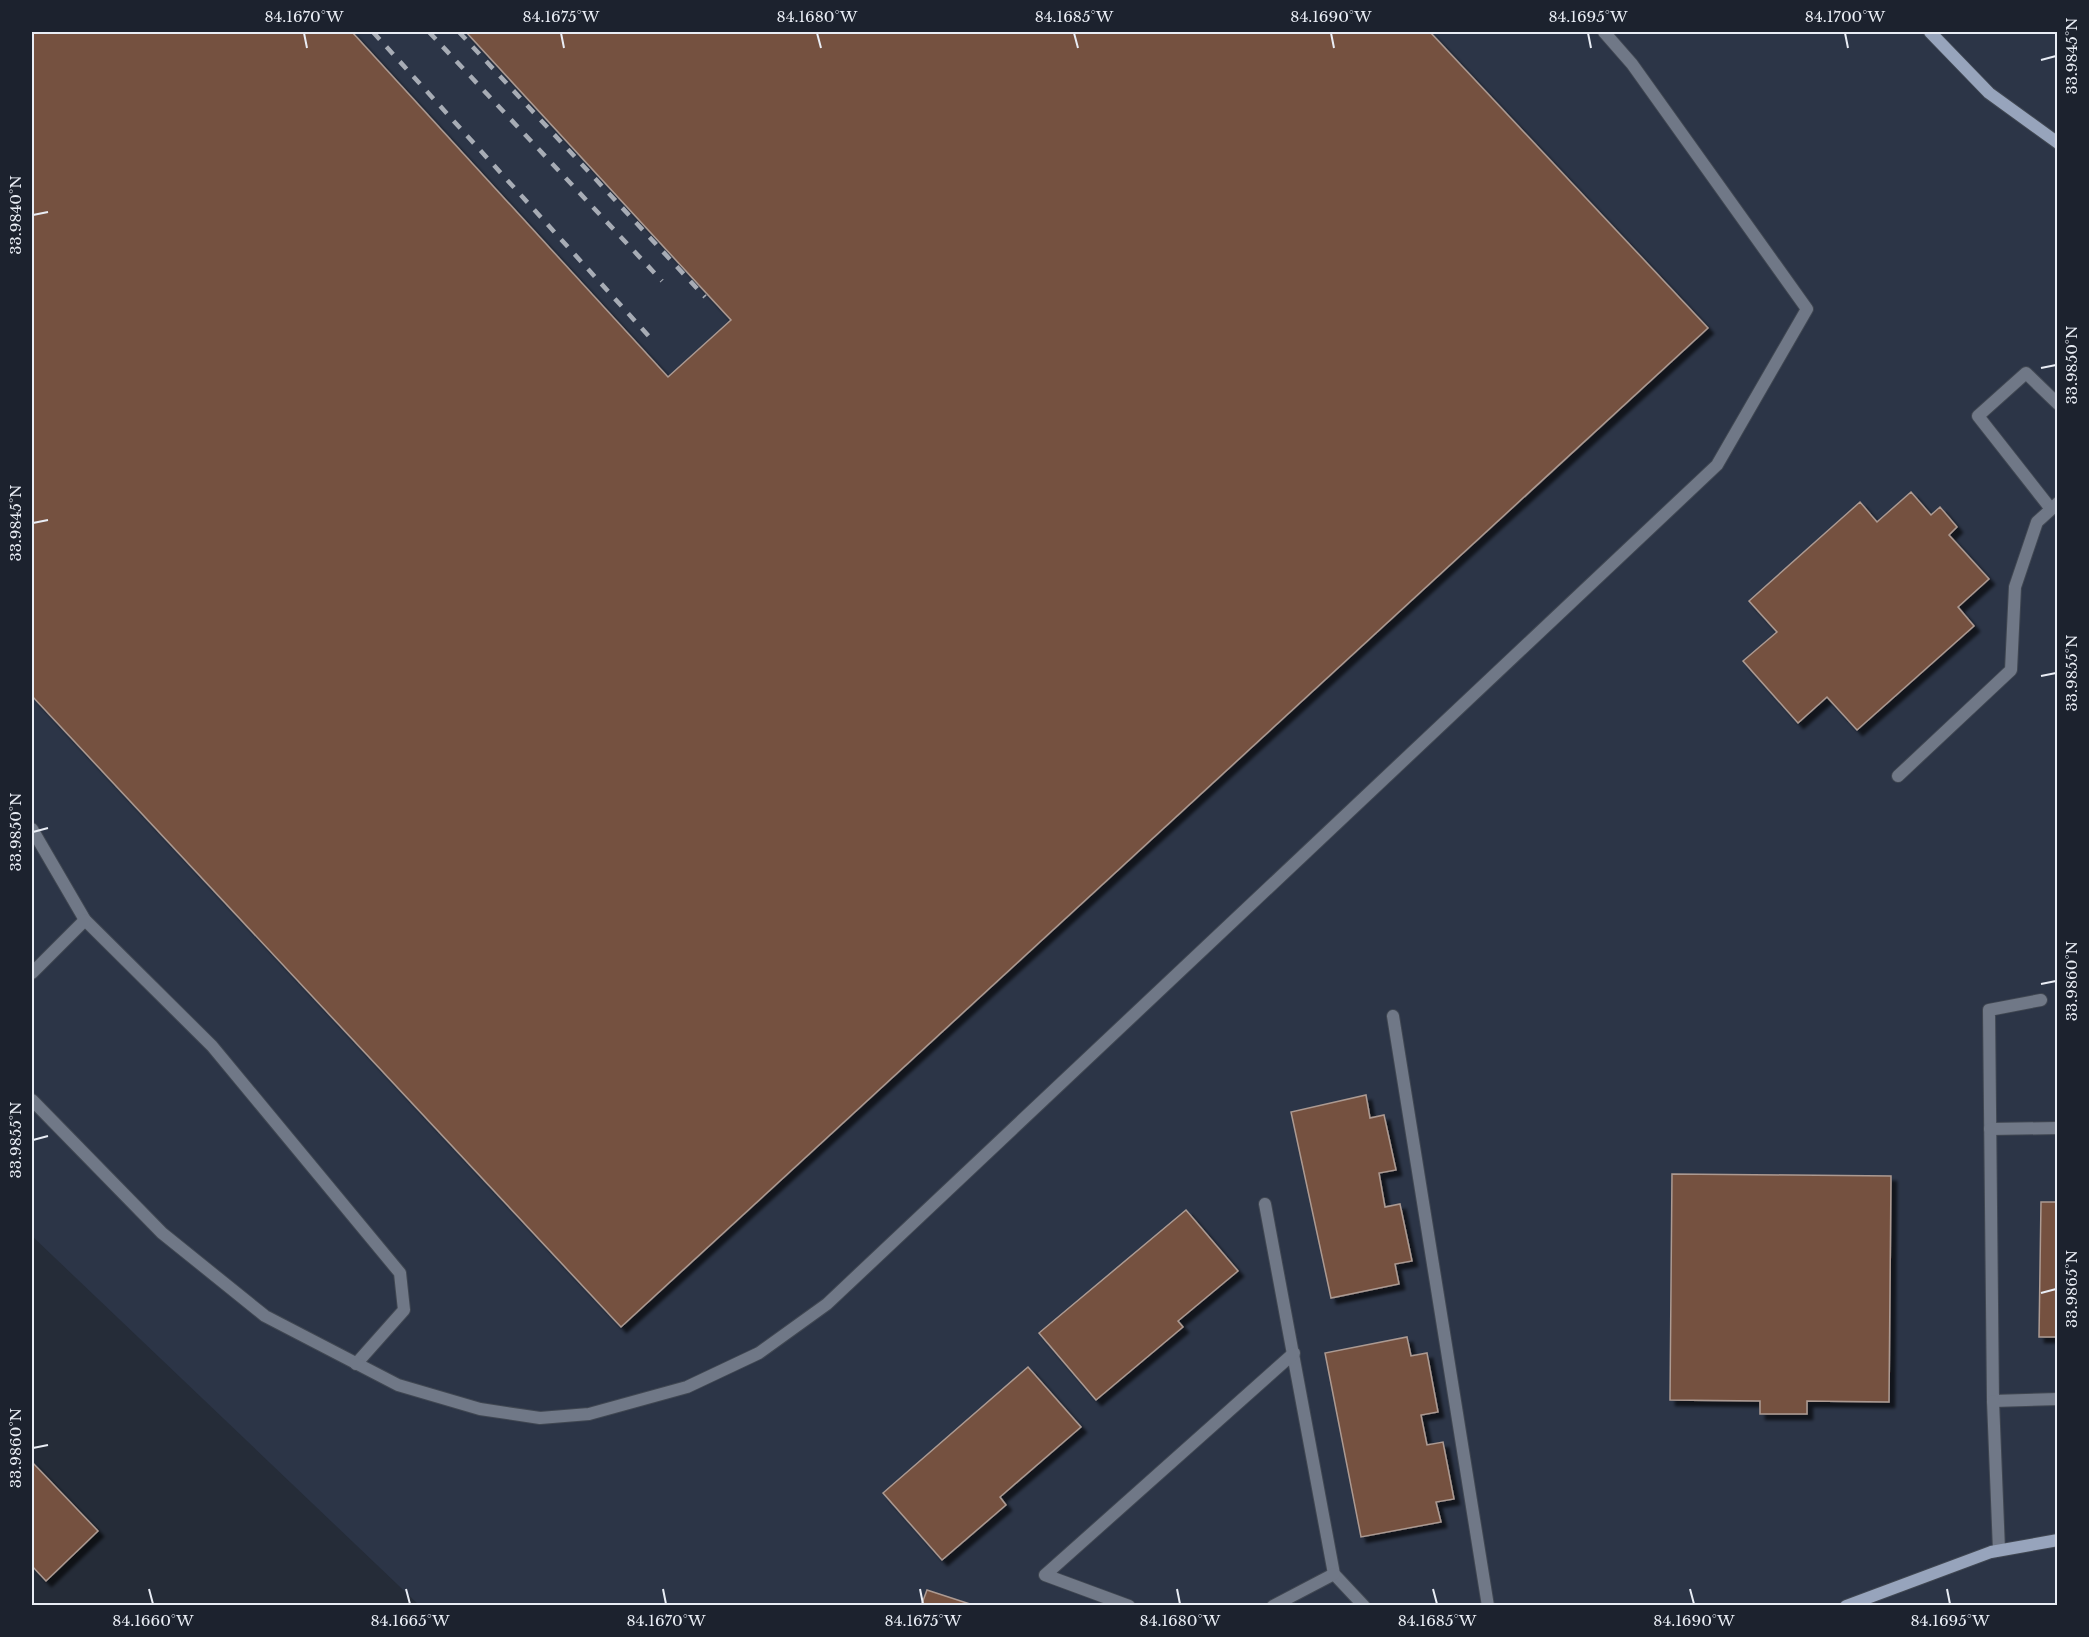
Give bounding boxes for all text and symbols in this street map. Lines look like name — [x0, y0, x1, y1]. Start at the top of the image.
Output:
text: 84.1670°W — [264, 7, 344, 26]
text: 84.1675°W — [523, 7, 600, 26]
text: 84.1680°W — [777, 7, 858, 26]
text: 84.1685°W — [1035, 7, 1114, 26]
text: 84.1690°W — [1290, 7, 1372, 26]
text: 84.1695°W — [1548, 7, 1628, 26]
text: 84.1700°W — [1805, 7, 1886, 26]
text: 33.9845°N — [2062, 17, 2081, 95]
text: 33.9840°N — [6, 175, 25, 255]
text: 33.9850°N — [2062, 325, 2081, 405]
text: 33.9845°N — [6, 484, 25, 562]
text: 33.9855°N — [2062, 635, 2081, 711]
text: 33.9850°N — [6, 792, 25, 872]
text: 33.9860°N — [2062, 941, 2081, 1021]
text: 33.9855°N — [6, 1102, 25, 1178]
text: 33.9865°N — [2062, 1250, 2081, 1328]
text: 33.9860°N — [6, 1408, 25, 1488]
text: 84.1660°W — [112, 1611, 194, 1630]
text: 84.1665°W — [370, 1611, 450, 1630]
text: 84.1670°W — [626, 1611, 706, 1630]
text: 84.1675°W — [885, 1611, 962, 1630]
text: 84.1680°W — [1140, 1611, 1221, 1630]
text: 84.1685°W — [1398, 1611, 1477, 1630]
text: 84.1690°W — [1653, 1611, 1735, 1630]
text: 84.1695°W — [1910, 1611, 1990, 1630]

